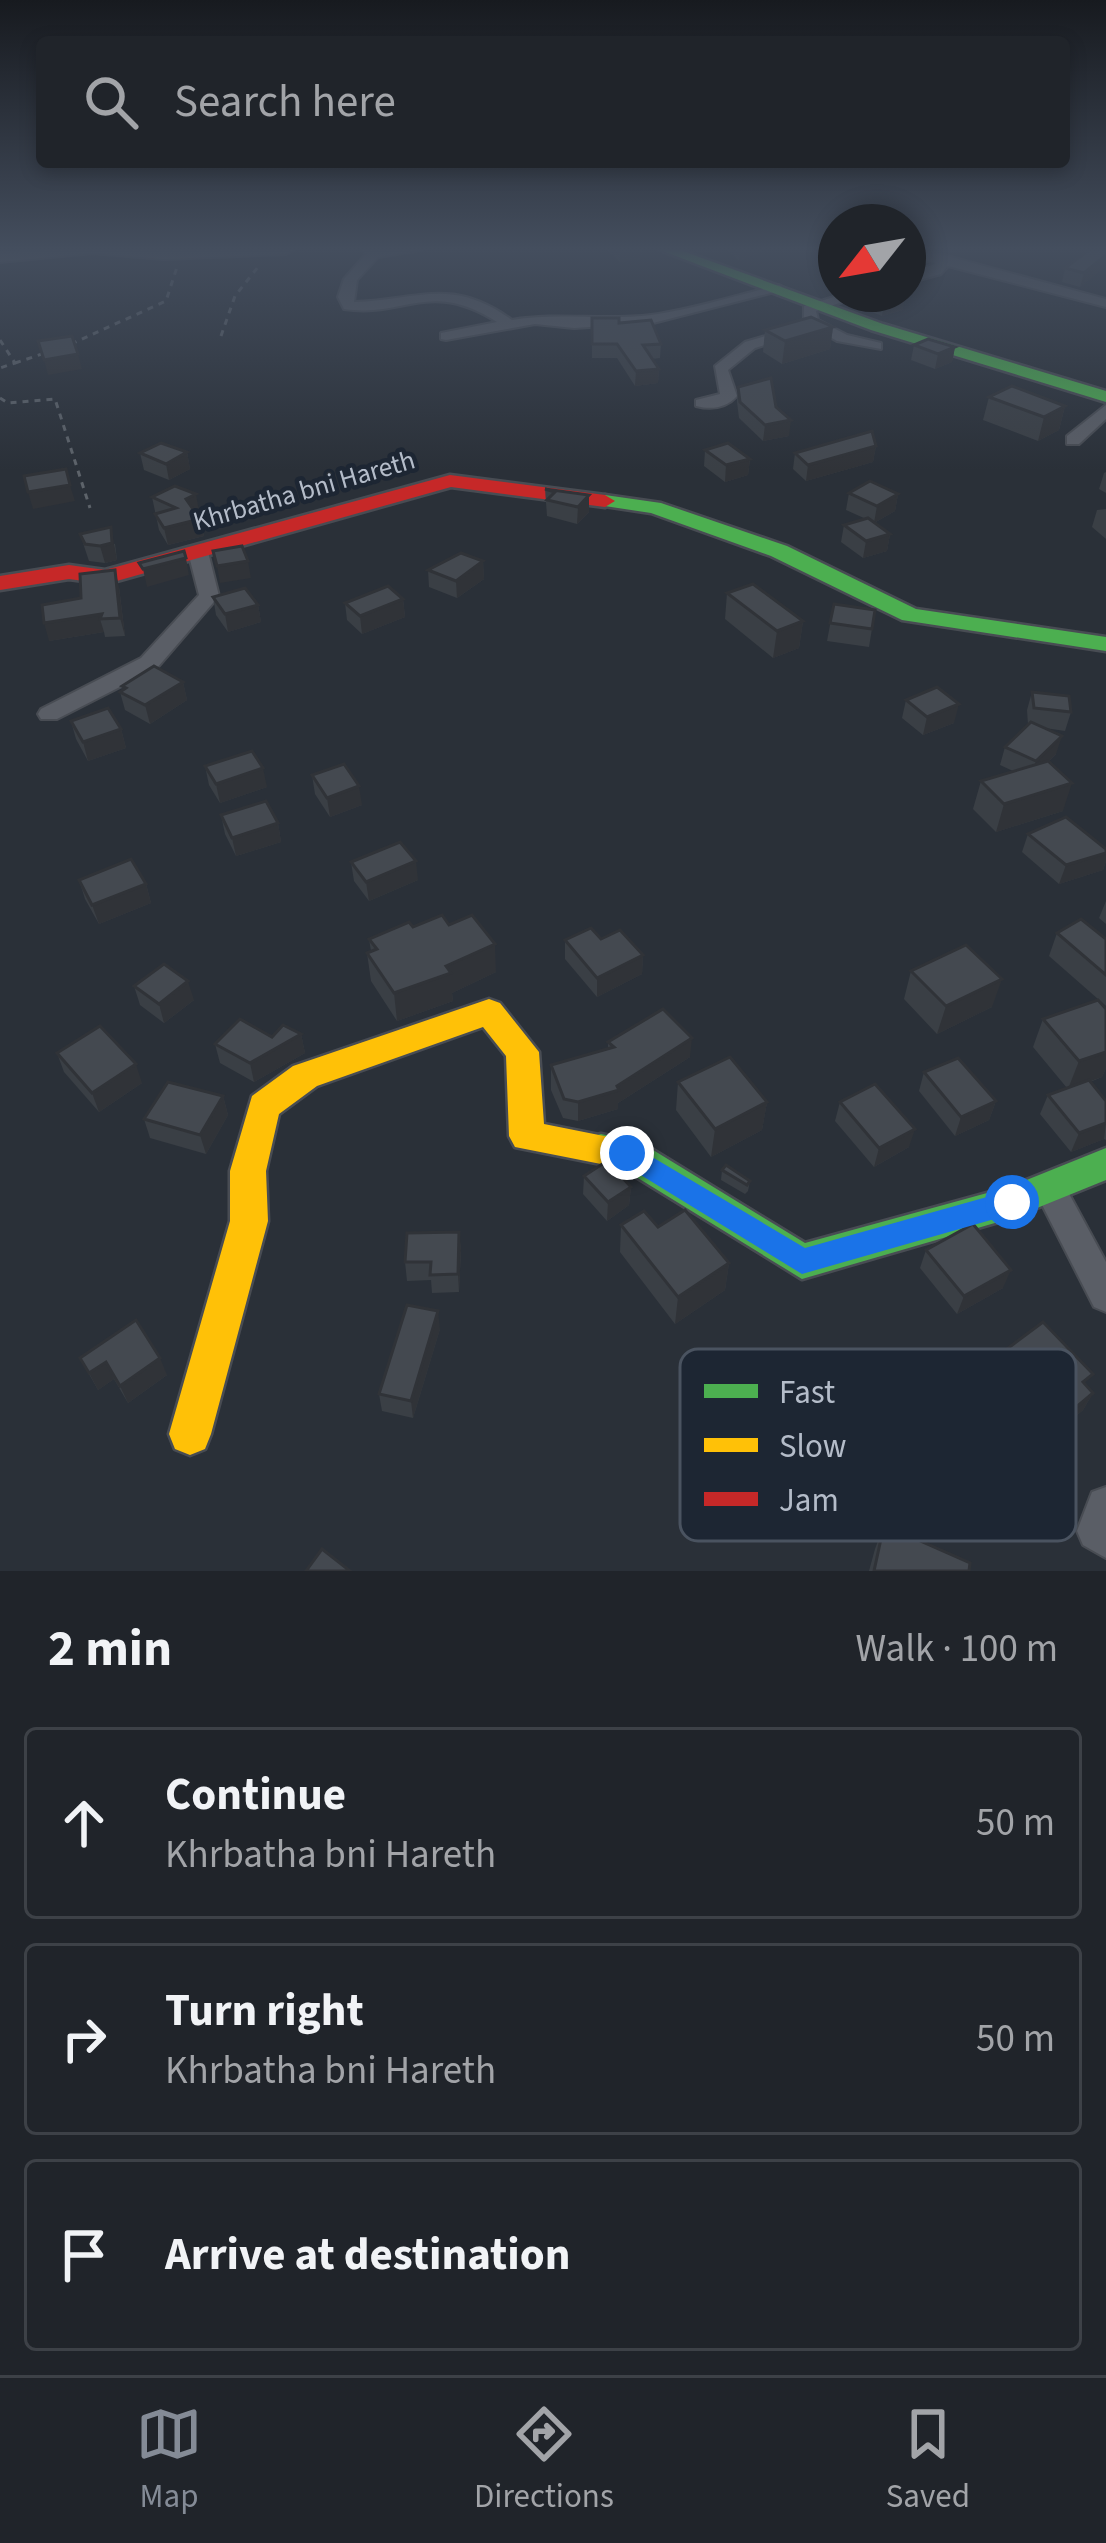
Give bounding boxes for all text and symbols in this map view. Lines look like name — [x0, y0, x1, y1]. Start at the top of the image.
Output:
search box — [36, 36, 1070, 168]
icon: search — [78, 69, 144, 135]
text: Search here — [174, 70, 396, 134]
north arrow — [818, 204, 926, 312]
street label: Khrbatha bni Hareth — [188, 441, 420, 541]
route end — [600, 1126, 654, 1180]
route start — [985, 1175, 1039, 1229]
legend — [680, 1349, 1076, 1541]
text: Fast — [779, 1369, 835, 1416]
text: Slow — [779, 1423, 847, 1470]
text: Jam — [779, 1477, 839, 1524]
text: 2 min — [48, 1613, 172, 1685]
text: Walk · 100 m — [855, 1621, 1058, 1677]
text: Continue — [165, 1763, 346, 1827]
icon: ahead — [51, 1790, 117, 1856]
text: 50 m — [976, 1795, 1055, 1851]
text: Khrbatha bni Hareth — [165, 1827, 496, 1883]
text: Turn right — [165, 1979, 364, 2043]
icon: right — [51, 2006, 117, 2072]
text: 50 m — [976, 2011, 1055, 2067]
text: Khrbatha bni Hareth — [165, 2043, 496, 2099]
icon: arrive — [51, 2222, 117, 2288]
text: Arrive at destination — [165, 2223, 570, 2287]
tab: Map — [136, 2401, 202, 2520]
tab: Directions — [474, 2401, 614, 2520]
tab: Saved — [886, 2401, 970, 2520]

